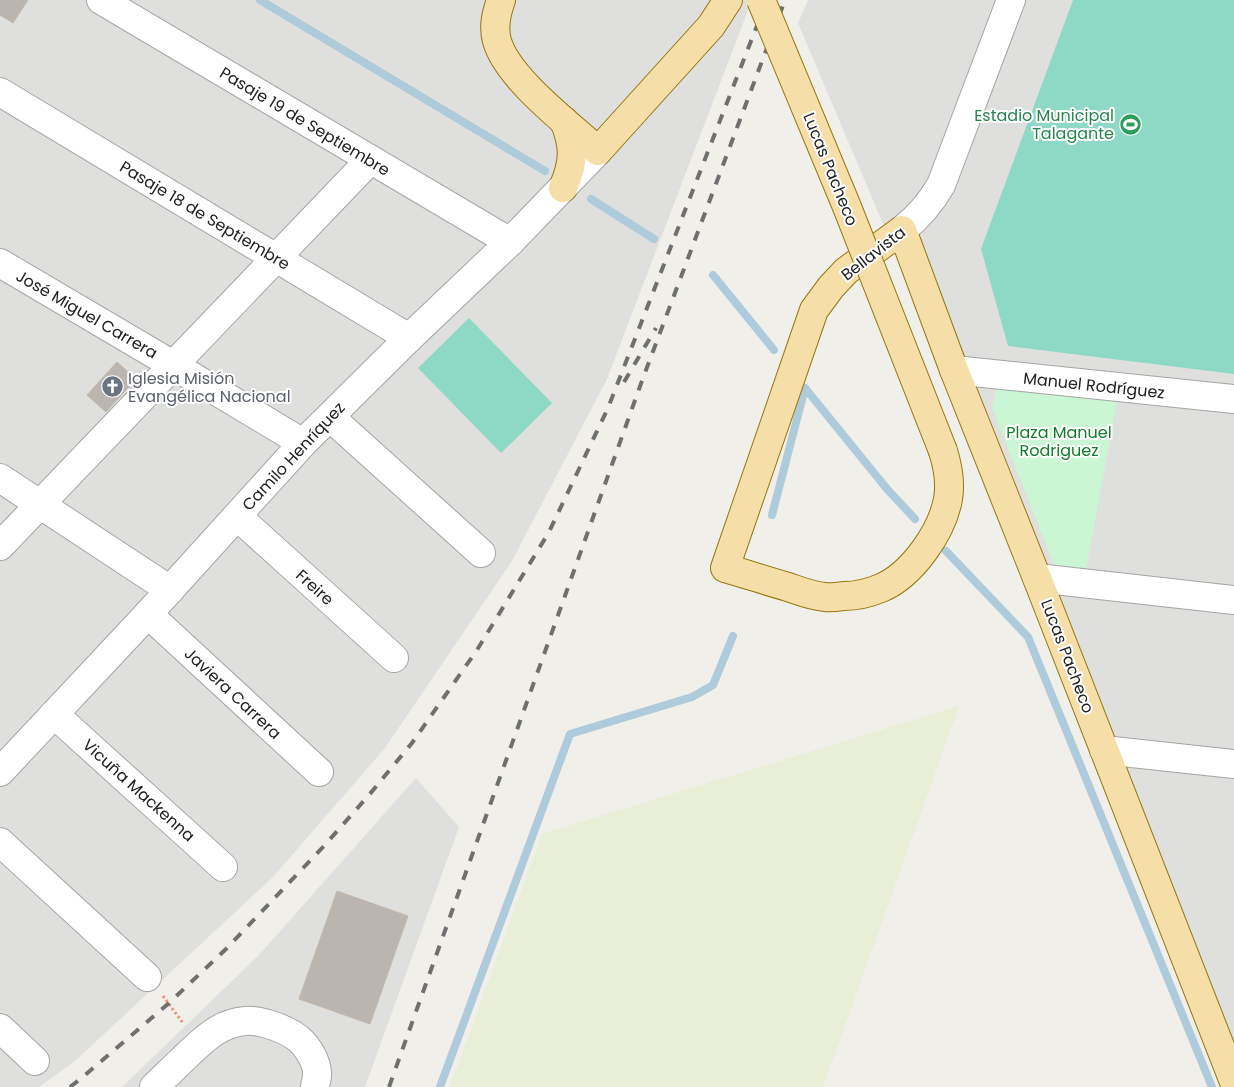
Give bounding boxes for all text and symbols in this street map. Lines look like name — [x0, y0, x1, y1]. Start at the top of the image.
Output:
street label: Pasaje 19 de Septiembre — [215, 61, 394, 182]
place label: Estadio Municipal Talagante — [974, 104, 1114, 145]
street label: Lucas Pacheco — [797, 109, 864, 229]
sports icon: Estadio Municipal Talagante — [1118, 112, 1142, 136]
street label: Pasaje 18 de Septiembre — [115, 155, 294, 276]
street label: Bellavista — [836, 221, 910, 286]
street label: José Miguel Carrera — [12, 264, 162, 364]
place label: Iglesia Misión Evangélica Nacional — [128, 367, 291, 408]
street label: Manuel Rodríguez — [1022, 367, 1166, 404]
church icon: Iglesia Misión Evangélica Nacional — [100, 375, 124, 399]
street label: Camilo Henríquez — [237, 397, 350, 516]
park label: Plaza Manuel Rodriguez — [1006, 421, 1112, 462]
street label: Freire — [291, 564, 339, 611]
street label: Lucas Pacheco — [1035, 596, 1100, 716]
street label: Javiera Carrera — [179, 642, 286, 744]
street label: Vicuña Mackenna — [78, 734, 200, 847]

